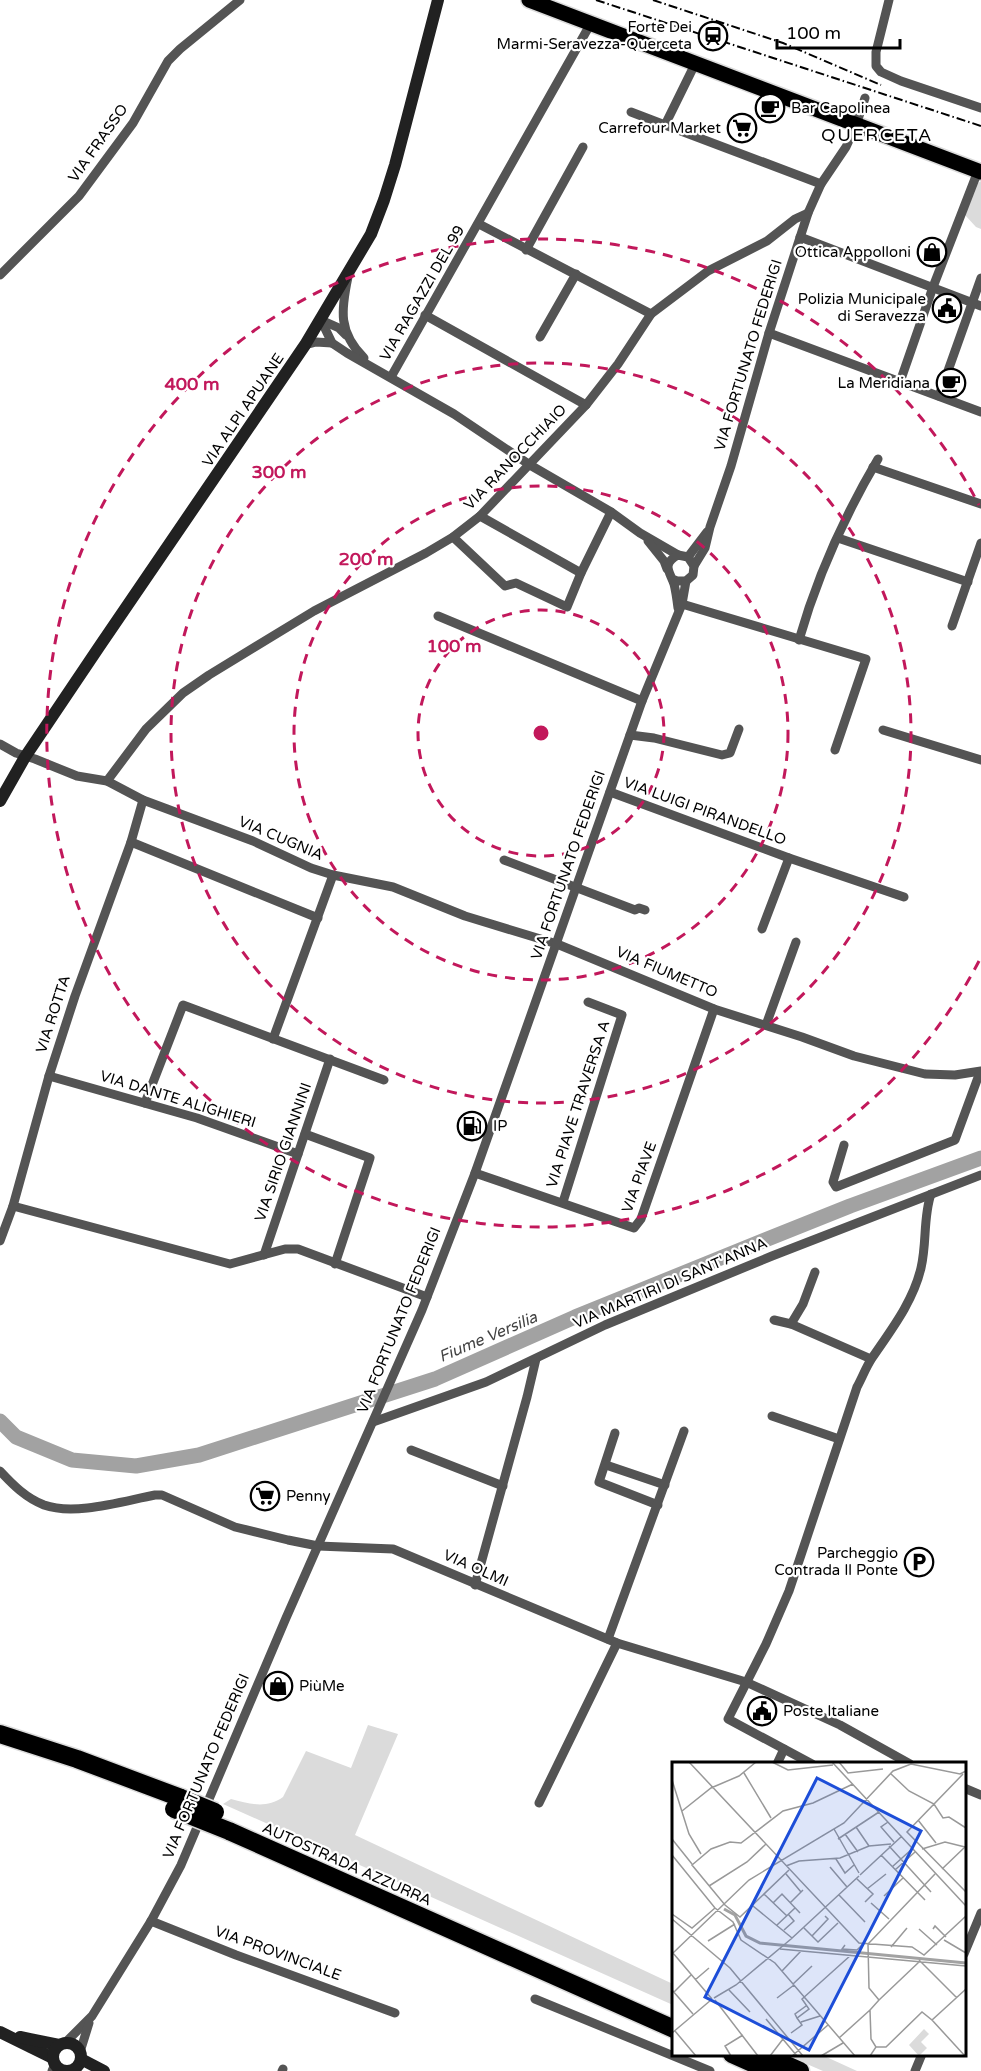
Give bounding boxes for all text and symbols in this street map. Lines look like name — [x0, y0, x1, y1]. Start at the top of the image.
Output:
scale bar — [777, 12, 900, 50]
place label: Forte Dei Marmi-Seravezza-Querceta — [497, 18, 692, 53]
station icon: Forte Dei Marmi-Seravezza-Querceta — [697, 20, 729, 52]
text: 100 m — [786, 22, 841, 44]
cafe icon: Bar Capolinea — [754, 92, 786, 124]
place label: Bar Capolinea — [791, 99, 890, 117]
street label: VIA FRASSO — [64, 100, 132, 186]
supermarket icon: Carrefour Market — [726, 112, 758, 144]
place label: Carrefour Market — [598, 119, 721, 137]
district label: QUERCETA — [821, 124, 933, 146]
street label: VIA RAGAZZI DEL 99 — [376, 222, 468, 364]
shop icon: Ottica Appolloni — [916, 236, 948, 268]
place label: Ottica Appolloni — [795, 243, 911, 261]
street label: VIA FORTUNATO FEDERIGI — [710, 257, 786, 453]
place label: Polizia Municipale di Seravezza — [798, 290, 926, 325]
public building icon: Polizia Municipale di Seravezza — [931, 292, 963, 324]
street label: VIA ALPI APUANE — [198, 350, 288, 470]
cafe icon: La Meridiana — [935, 367, 967, 399]
text: 400 m — [164, 373, 220, 395]
place label: La Meridiana — [838, 374, 930, 392]
street label: VIA RANOCCHIAIO — [460, 401, 570, 513]
text: 300 m — [251, 461, 307, 483]
text: 200 m — [338, 548, 394, 570]
text: 100 m — [426, 635, 482, 657]
centre of rings — [531, 723, 551, 743]
street label: VIA FORTUNATO FEDERIGI — [527, 768, 609, 962]
street label: VIA LUIGI PIRANDELLO — [621, 773, 789, 849]
street label: VIA CUGNIA — [236, 812, 326, 864]
street label: VIA FIUMETTO — [613, 942, 721, 1002]
street label: VIA ROTTA — [32, 973, 74, 1055]
street label: VIA PIAVE TRAVERSA A — [542, 1018, 614, 1190]
street label: VIA DANTE ALIGHIERI — [98, 1067, 258, 1131]
street label: VIA SIRIO GIANNINI — [251, 1080, 315, 1224]
fuel station icon: IP — [456, 1110, 488, 1142]
place label: IP — [493, 1117, 507, 1135]
street label: VIA PIAVE — [618, 1139, 660, 1215]
street label: VIA FORTUNATO FEDERIGI — [353, 1224, 445, 1416]
street label: VIA MARTIRI DI SANT'ANNA — [570, 1234, 770, 1332]
water label: Fiume Versilia — [436, 1307, 541, 1367]
supermarket icon: Penny — [249, 1480, 281, 1512]
place label: Penny — [286, 1487, 331, 1505]
place label: Parcheggio Contrada Il Ponte — [774, 1544, 898, 1579]
street label: VIA OLMI — [441, 1546, 511, 1590]
parking icon: Parcheggio Contrada Il Ponte — [903, 1546, 935, 1578]
shop icon: PiùMe — [262, 1670, 294, 1702]
street label: VIA FORTUNATO FEDERIGI — [159, 1671, 253, 1861]
place label: PiùMe — [299, 1677, 344, 1695]
public building icon: Poste Italiane — [746, 1695, 778, 1727]
place label: Poste Italiane — [783, 1702, 879, 1720]
inset map — [672, 1762, 966, 2056]
street label: AUTOSTRADA AZZURRA — [260, 1818, 434, 1910]
street label: VIA PROVINCIALE — [212, 1922, 344, 1984]

